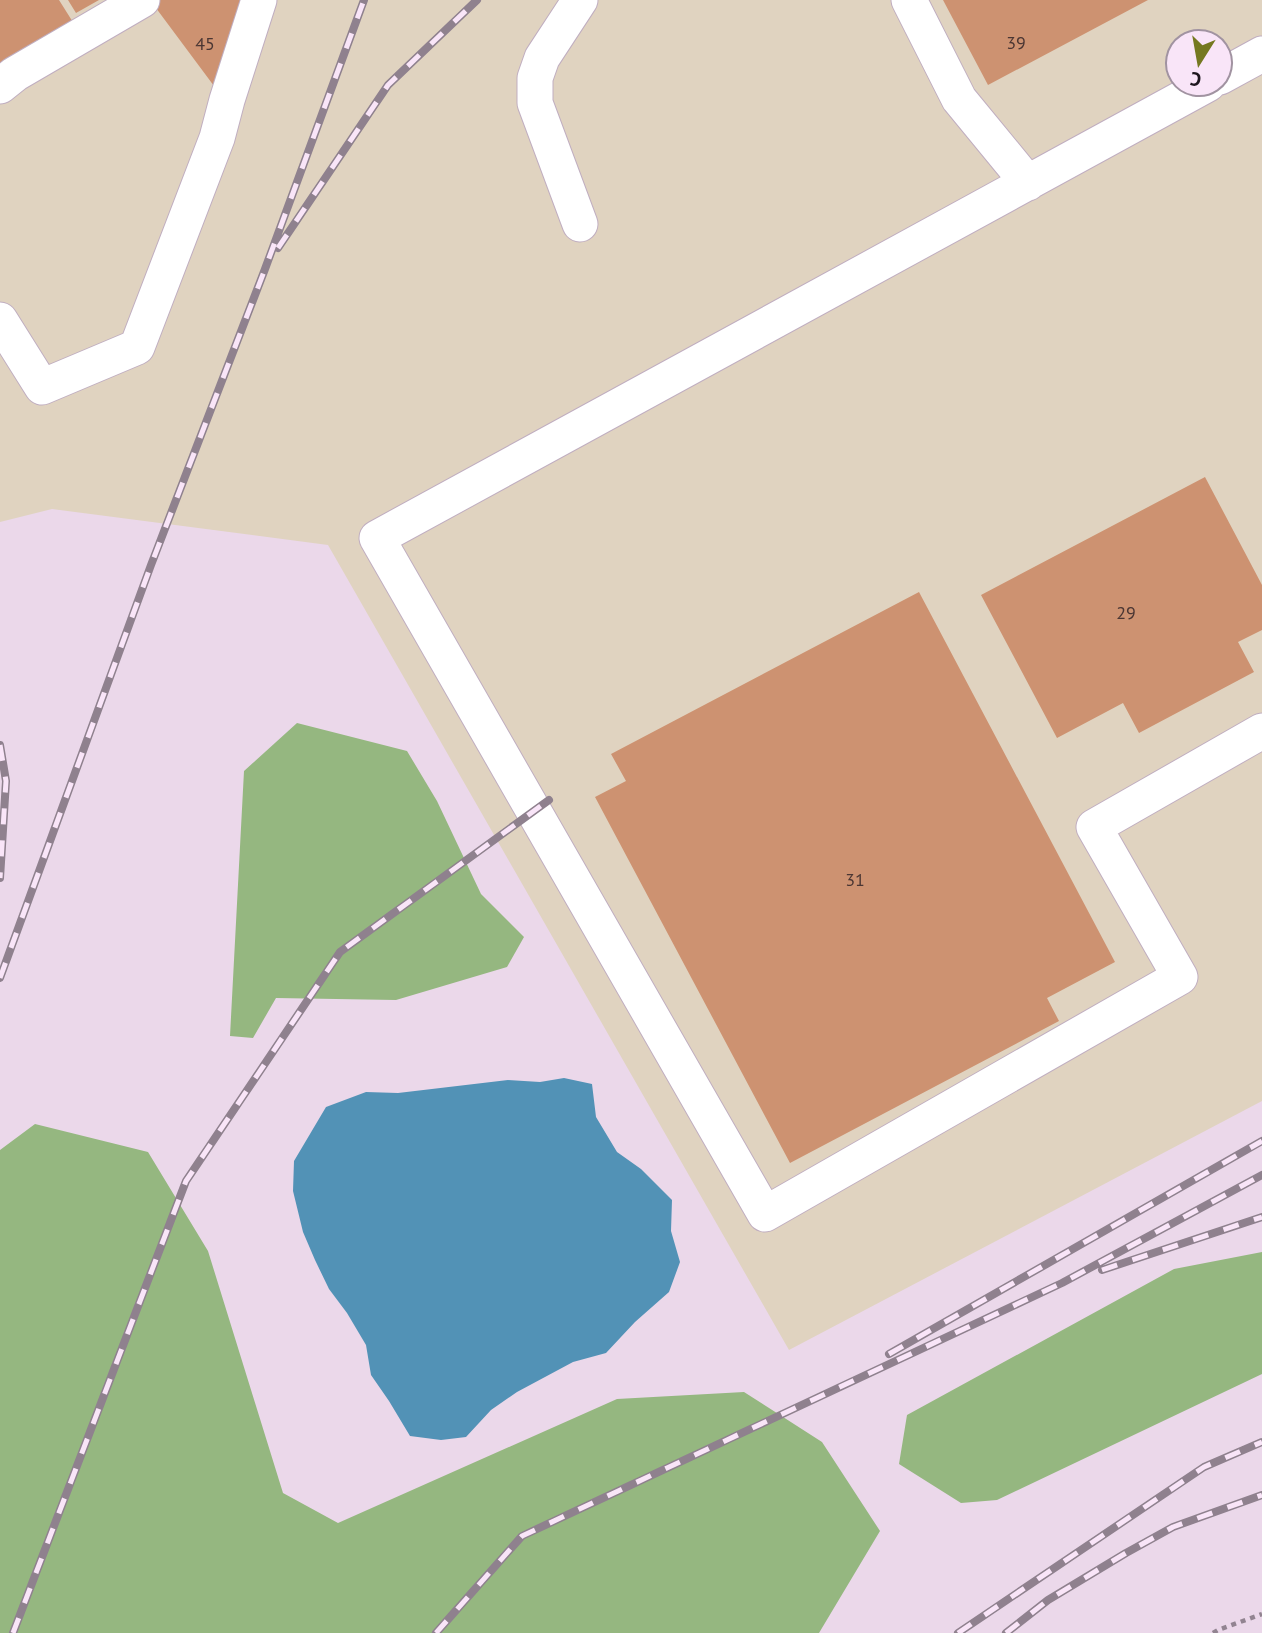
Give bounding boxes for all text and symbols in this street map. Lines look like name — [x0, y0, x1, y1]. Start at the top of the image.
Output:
north arrow — [1164, 28, 1234, 98]
house number: 39 — [1006, 31, 1026, 54]
house number: 45 — [195, 32, 215, 55]
text: С — [1188, 67, 1203, 92]
house number: 29 — [1116, 601, 1136, 624]
house number: 31 — [845, 868, 865, 891]

